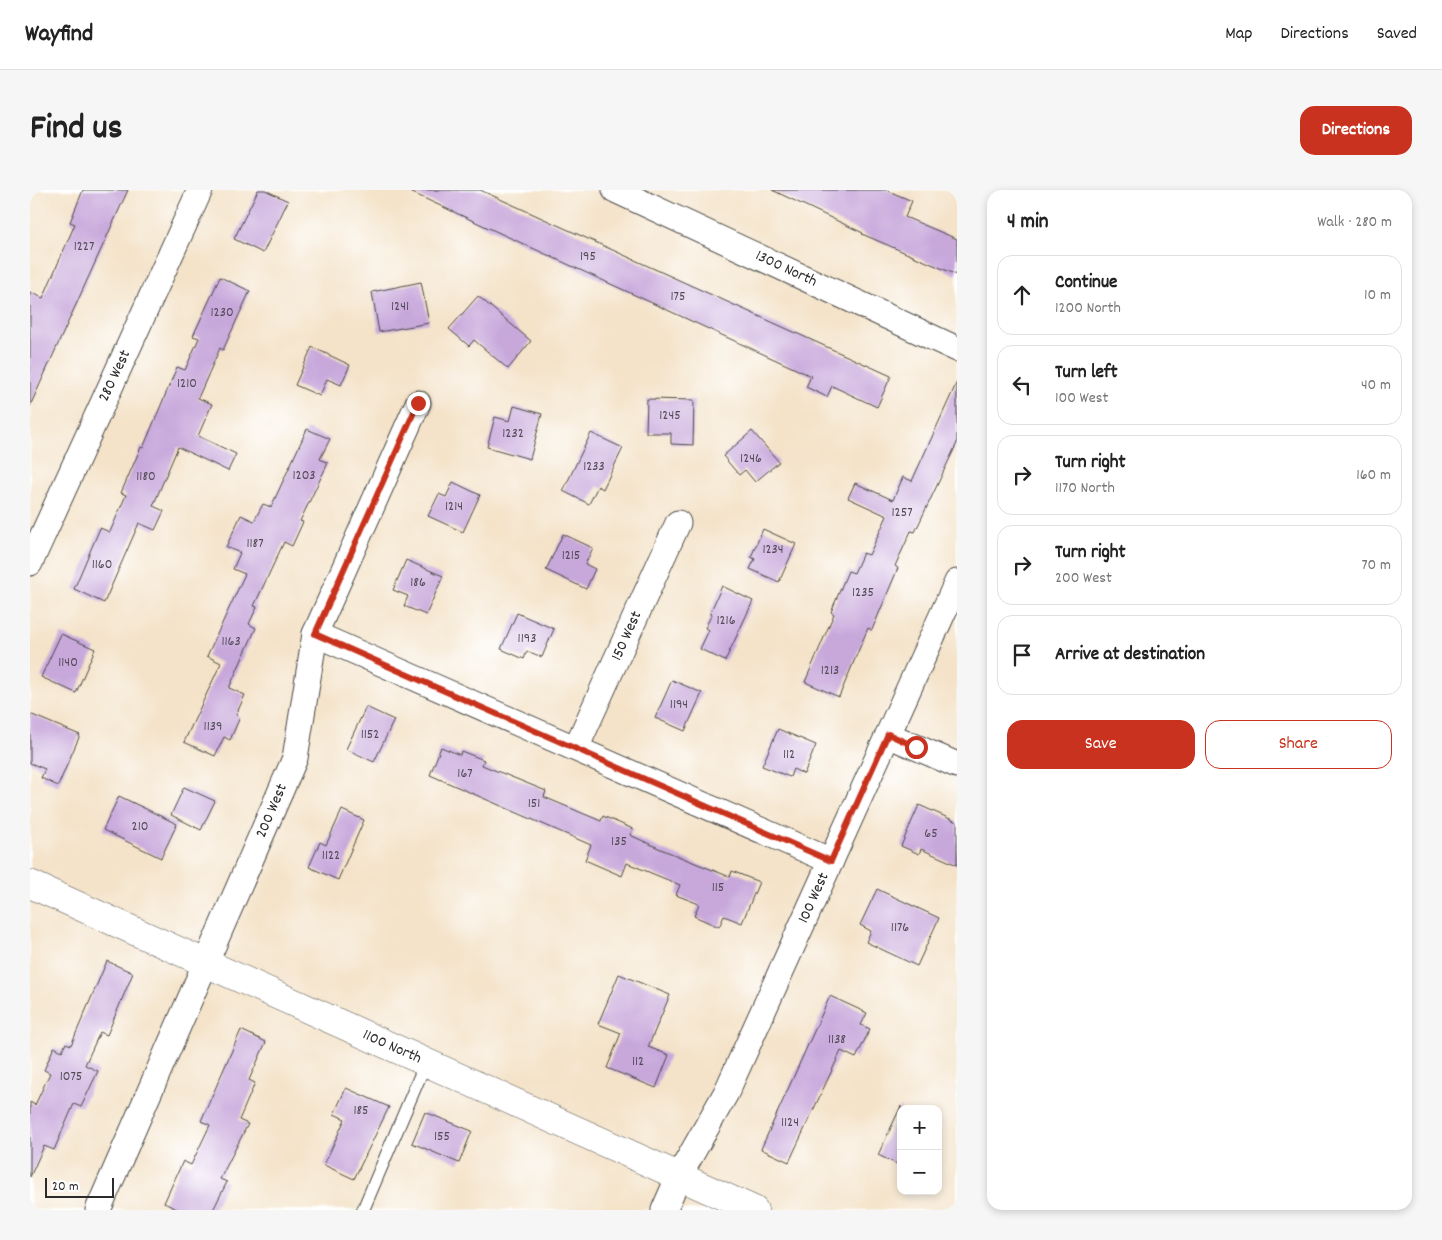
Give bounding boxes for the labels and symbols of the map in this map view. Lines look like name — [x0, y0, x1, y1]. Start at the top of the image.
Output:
house number: 1227 — [74, 237, 94, 257]
street label: 1300 North — [751, 245, 821, 293]
house number: 195 — [580, 247, 596, 267]
house number: 175 — [671, 287, 685, 307]
house number: 1241 — [391, 297, 409, 317]
house number: 1230 — [210, 303, 234, 323]
street label: 280 West — [93, 346, 137, 406]
house number: 1210 — [177, 374, 197, 394]
route end — [407, 392, 430, 415]
house number: 1245 — [659, 406, 681, 426]
house number: 1232 — [502, 424, 524, 444]
house number: 1246 — [740, 449, 762, 469]
house number: 1233 — [583, 457, 605, 477]
house number: 1203 — [292, 466, 316, 486]
house number: 1180 — [136, 467, 156, 487]
house number: 1214 — [445, 497, 463, 517]
house number: 1257 — [891, 503, 913, 523]
house number: 1187 — [246, 534, 264, 554]
house number: 1234 — [762, 540, 784, 560]
house number: 1215 — [562, 546, 580, 566]
house number: 1160 — [92, 555, 112, 575]
house number: 186 — [410, 573, 426, 593]
house number: 1235 — [852, 583, 874, 603]
street label: 150 West — [606, 607, 648, 665]
house number: 1216 — [716, 611, 736, 631]
house number: 1193 — [518, 629, 536, 649]
house number: 1163 — [221, 632, 241, 652]
house number: 1140 — [58, 653, 78, 673]
house number: 1213 — [821, 661, 839, 681]
house number: 1194 — [670, 695, 688, 715]
house number: 1139 — [204, 717, 222, 737]
house number: 1152 — [361, 725, 379, 745]
route start — [905, 736, 928, 759]
house number: 112 — [783, 745, 795, 765]
house number: 167 — [457, 764, 473, 784]
street label: 200 West — [250, 780, 294, 842]
house number: 151 — [528, 794, 540, 814]
house number: 210 — [132, 817, 148, 837]
house number: 65 — [924, 824, 938, 844]
house number: 135 — [611, 832, 627, 852]
house number: 1122 — [322, 846, 340, 866]
street label: 100 West — [793, 869, 835, 927]
house number: 115 — [712, 878, 724, 898]
house number: 1176 — [891, 918, 909, 938]
street label: 1100 North — [359, 1024, 425, 1070]
house number: 1138 — [828, 1030, 846, 1050]
house number: 112 — [632, 1052, 644, 1072]
house number: 1075 — [60, 1067, 82, 1087]
house number: 185 — [353, 1101, 369, 1121]
house number: 1124 — [781, 1113, 799, 1133]
house number: 155 — [434, 1127, 450, 1147]
scale bar — [45, 1175, 114, 1198]

